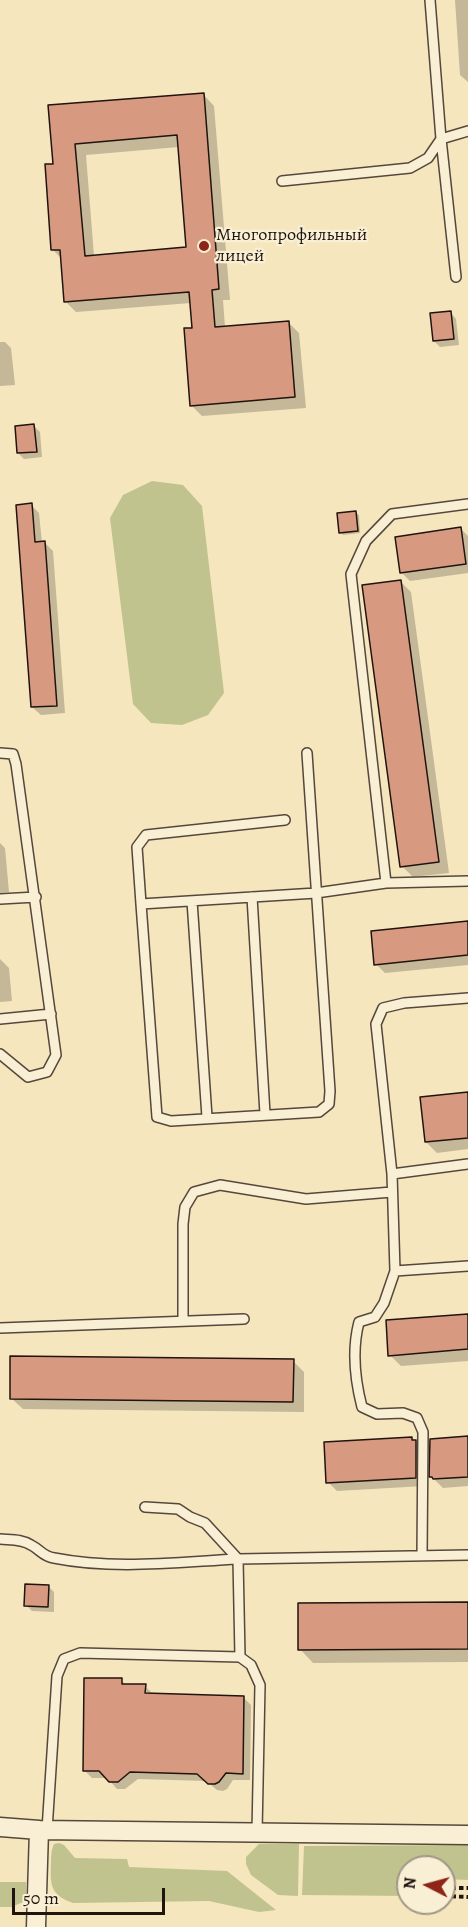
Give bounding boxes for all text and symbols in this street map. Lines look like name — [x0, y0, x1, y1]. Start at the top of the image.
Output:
place label: Многопрофильный лицей — [216, 225, 367, 268]
marker: Многопрофильный лицей — [197, 239, 211, 253]
north arrow — [396, 1855, 456, 1915]
scale bar — [15, 1876, 168, 1914]
text: N — [399, 1876, 422, 1890]
text: 50 m — [23, 1886, 59, 1910]

